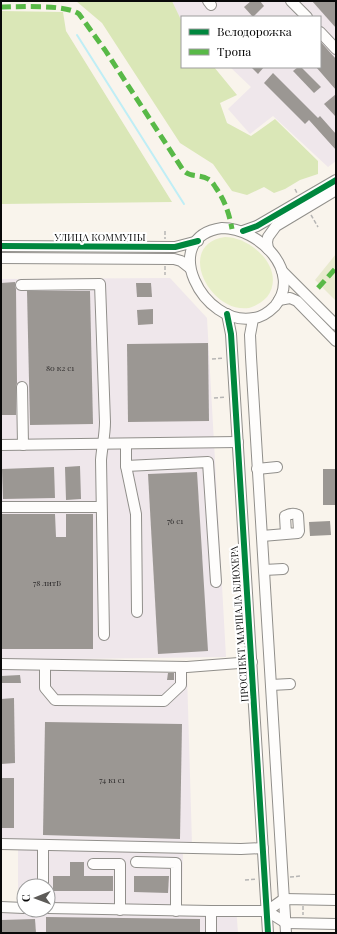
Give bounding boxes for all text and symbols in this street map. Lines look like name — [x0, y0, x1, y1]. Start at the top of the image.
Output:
legend — [181, 16, 321, 68]
text: Велодорожка — [217, 23, 292, 39]
text: Тропа — [217, 43, 251, 59]
street label: УЛИЦА КОММУНЫ — [53, 230, 146, 244]
house number: 80 к2 с1 — [46, 362, 74, 373]
house number: 76 с1 — [167, 515, 183, 526]
street label: ПРОСПЕКТ МАРШАЛА БЛЮХЕРА — [227, 545, 251, 703]
house number: 78 литБ — [33, 577, 61, 588]
house number: 74 к1 с1 — [99, 774, 125, 785]
north arrow — [16, 878, 56, 918]
text: С — [18, 894, 33, 902]

